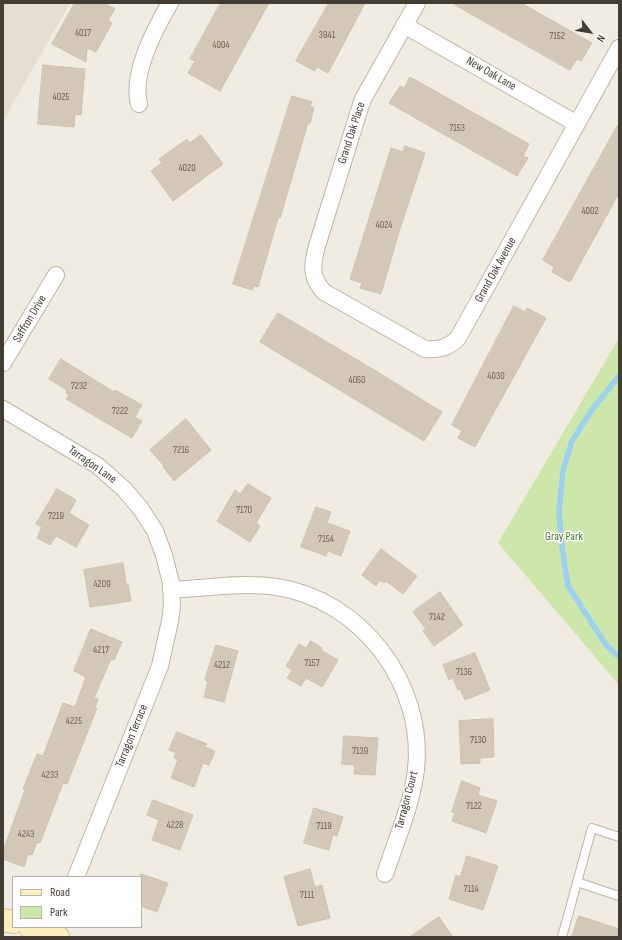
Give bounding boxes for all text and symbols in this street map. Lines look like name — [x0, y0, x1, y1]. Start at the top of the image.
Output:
north arrow — [570, 12, 610, 52]
house number: 4017 — [75, 27, 91, 39]
house number: 3941 — [319, 29, 335, 41]
house number: 7152 — [549, 30, 565, 42]
text: N — [594, 33, 608, 44]
house number: 4004 — [212, 39, 230, 51]
street label: New Oak Lane — [463, 54, 519, 94]
house number: 4025 — [53, 91, 69, 103]
street label: Grand Oak Place — [335, 100, 369, 166]
house number: 7153 — [449, 122, 465, 134]
house number: 4020 — [178, 162, 196, 174]
house number: 4002 — [581, 205, 599, 217]
house number: 4024 — [376, 219, 392, 231]
street label: Grand Oak Avenue — [472, 235, 520, 305]
street label: Saffron Drive — [10, 293, 50, 345]
house number: 4030 — [487, 370, 505, 382]
house number: 4050 — [348, 374, 366, 386]
house number: 7232 — [71, 380, 87, 392]
house number: 7222 — [112, 405, 128, 417]
street label: Tarragon Lane — [65, 443, 119, 487]
house number: 7216 — [173, 444, 189, 456]
house number: 7170 — [236, 504, 252, 516]
house number: 7219 — [48, 510, 64, 522]
park label: Gray Park — [545, 530, 583, 544]
house number: 7154 — [318, 533, 334, 545]
house number: 4209 — [93, 578, 111, 590]
house number: 7142 — [429, 611, 445, 623]
house number: 4217 — [93, 644, 109, 656]
house number: 7157 — [304, 657, 320, 669]
house number: 4212 — [214, 659, 230, 671]
house number: 7136 — [456, 666, 472, 678]
street label: Tarragon Terrace — [113, 702, 151, 770]
house number: 4225 — [66, 715, 82, 727]
house number: 7130 — [470, 734, 486, 746]
house number: 7139 — [352, 745, 368, 757]
house number: 4233 — [42, 769, 58, 781]
street label: Tarragon Court — [392, 769, 422, 831]
house number: 7122 — [466, 800, 482, 812]
house number: 4228 — [167, 819, 183, 831]
house number: 7119 — [316, 820, 332, 832]
house number: 4243 — [18, 828, 34, 840]
legend — [12, 876, 142, 928]
house number: 7114 — [463, 883, 479, 895]
text: Road — [50, 885, 70, 900]
house number: 7111 — [300, 889, 314, 901]
text: Park — [50, 905, 68, 920]

